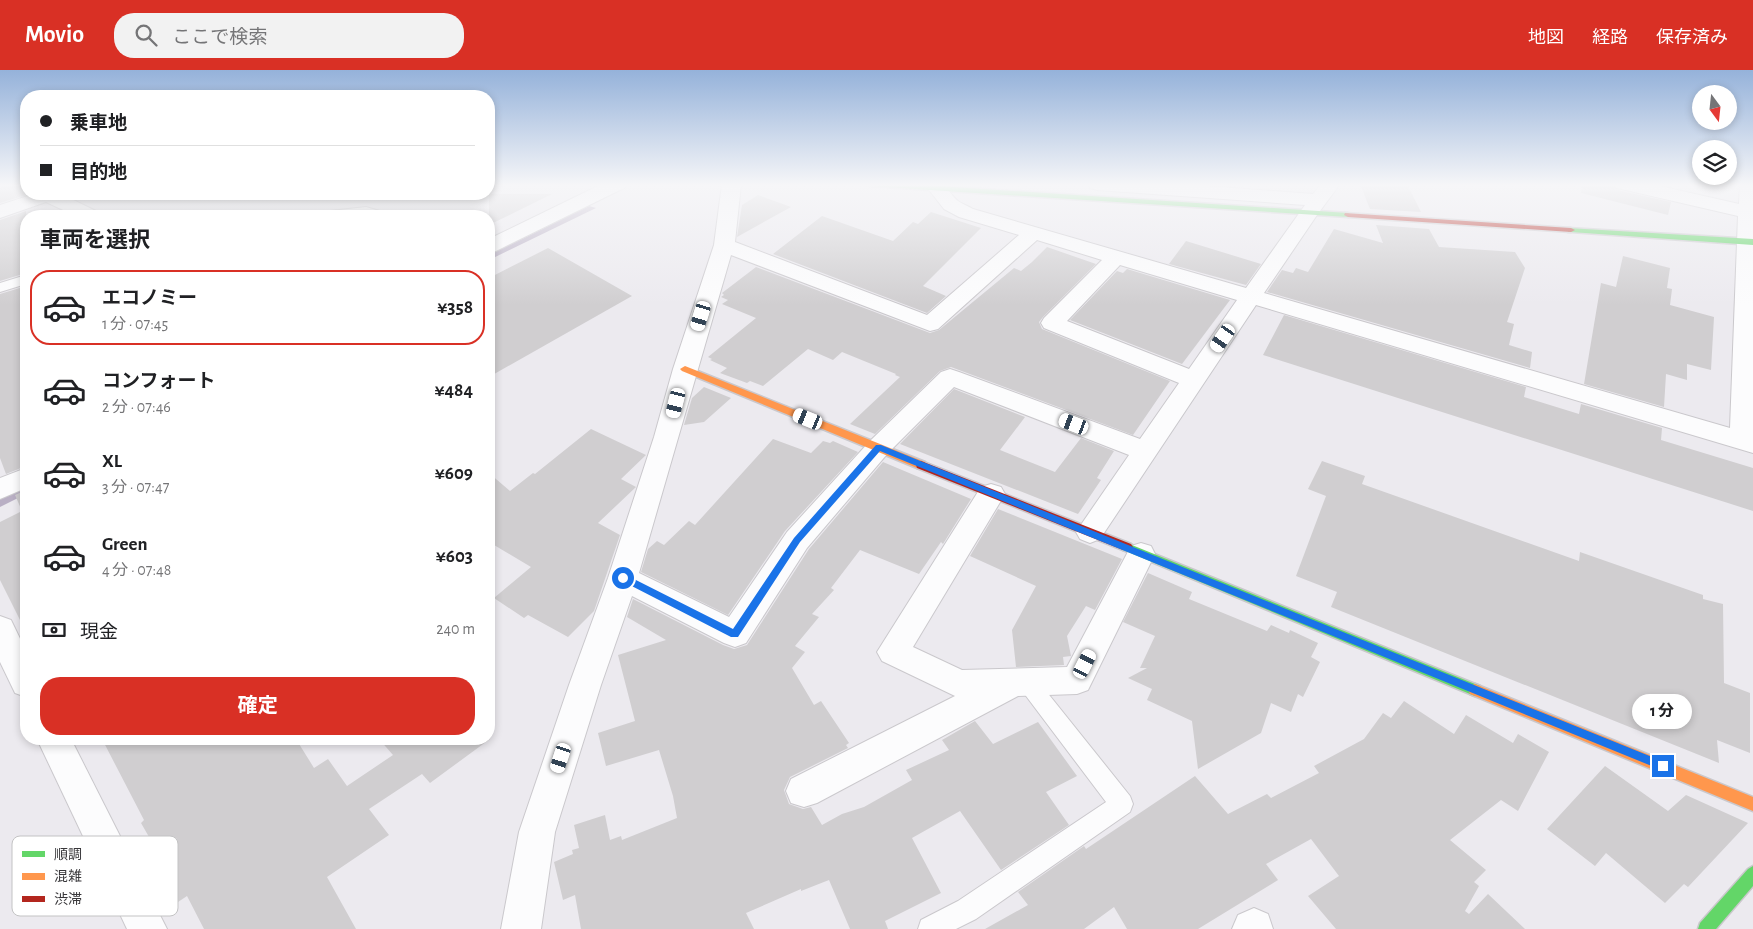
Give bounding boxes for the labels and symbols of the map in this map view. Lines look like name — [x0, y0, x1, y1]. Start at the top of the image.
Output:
north arrow — [1692, 85, 1738, 130]
car — [689, 299, 712, 333]
car — [1208, 321, 1237, 355]
car — [665, 387, 686, 419]
car — [791, 406, 824, 432]
car — [1057, 412, 1090, 436]
route start — [612, 567, 634, 589]
car — [1071, 647, 1098, 681]
callout: 1 分 — [1633, 694, 1693, 728]
car — [549, 741, 572, 775]
route end — [1652, 755, 1674, 777]
legend — [12, 836, 178, 916]
text: 順調 — [54, 848, 82, 862]
text: 混雑 — [54, 868, 82, 884]
text: 渋滞 — [54, 892, 82, 907]

